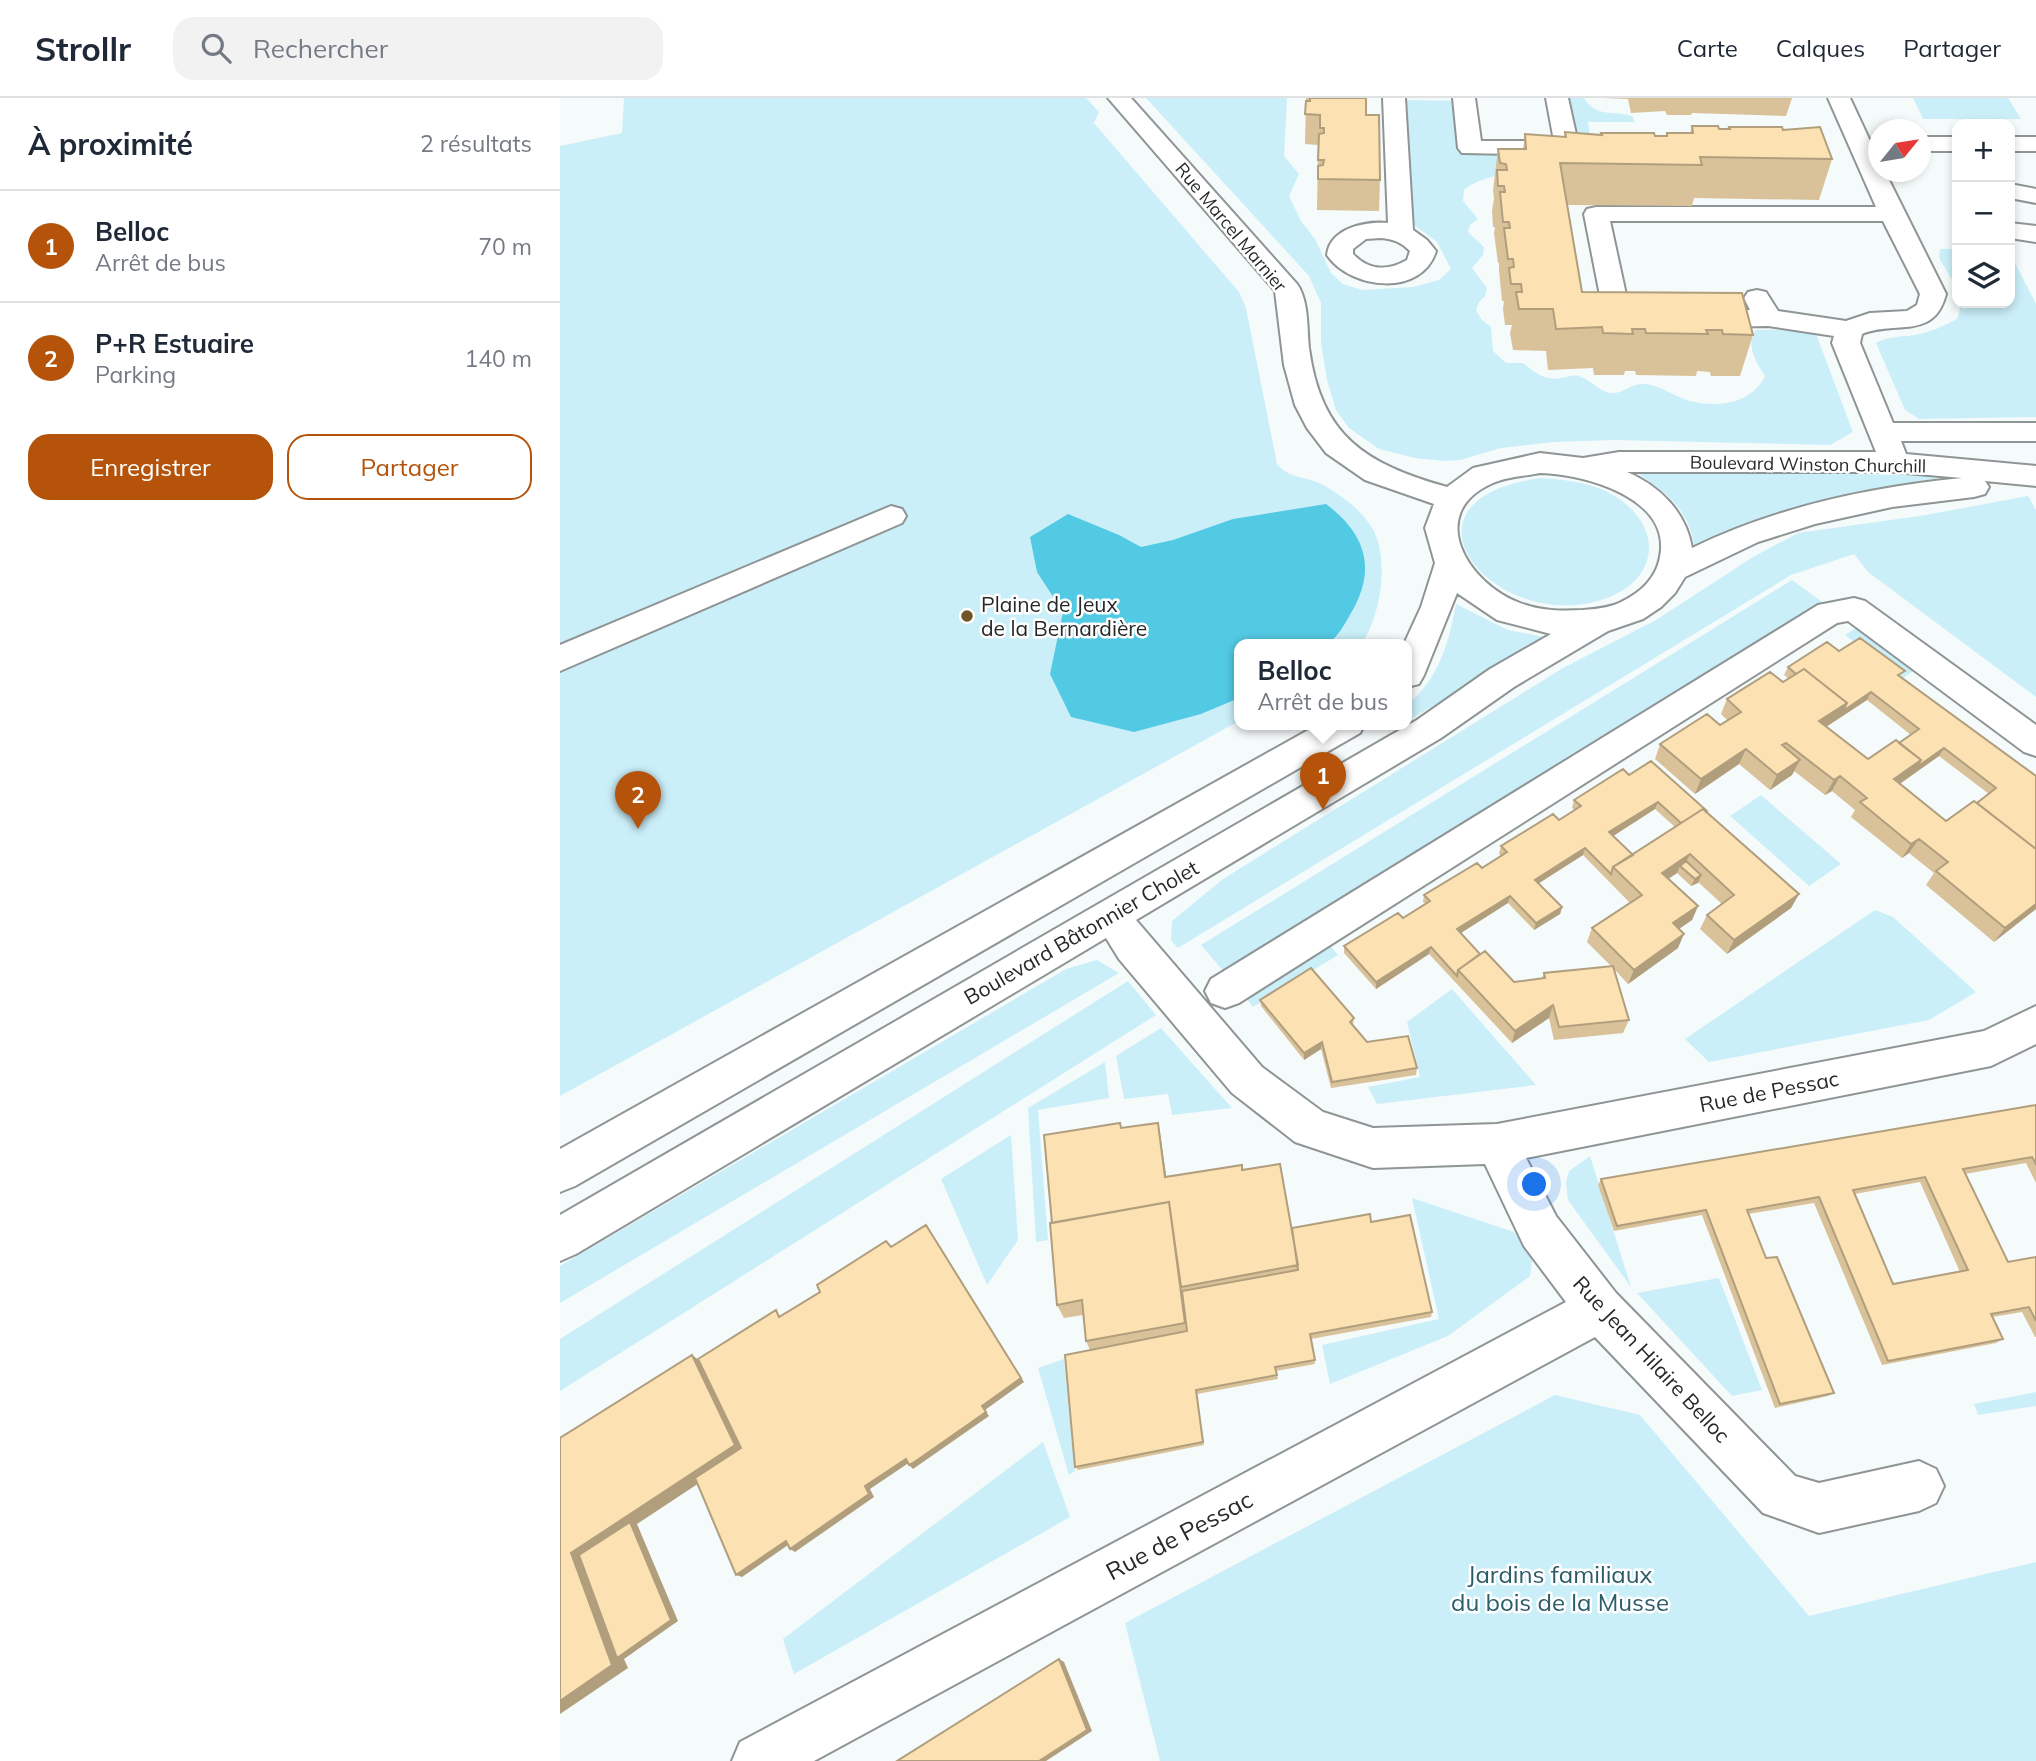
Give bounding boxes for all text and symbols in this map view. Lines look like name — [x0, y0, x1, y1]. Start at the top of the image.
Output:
search box — [173, 17, 663, 80]
text: Strollr — [35, 28, 131, 69]
icon: search — [197, 29, 235, 67]
text: Rechercher — [253, 32, 388, 65]
text: Carte — [1677, 33, 1738, 63]
text: Calques — [1776, 33, 1865, 63]
text: Partager — [1903, 33, 2001, 63]
north arrow — [1868, 119, 1931, 182]
map controls — [1952, 119, 2015, 308]
button: + — [1952, 119, 2015, 182]
text: À proximité — [28, 125, 193, 163]
text: 2 résultats — [420, 129, 532, 158]
street label: Rue Marcel Marnier — [1170, 158, 1292, 297]
button: − — [1952, 182, 2015, 245]
text: Belloc — [95, 215, 169, 248]
text: 1 — [44, 232, 58, 261]
text: 70 m — [478, 232, 532, 261]
button: layers — [1952, 245, 2015, 308]
text: Arrêt de bus — [95, 248, 226, 277]
text: P+R Estuaire — [95, 327, 254, 360]
text: 2 — [44, 344, 58, 373]
text: 140 m — [464, 344, 532, 373]
text: Parking — [95, 360, 176, 389]
button: Enregistrer — [28, 434, 273, 500]
button: Partager — [287, 434, 532, 500]
street label: Boulevard Winston Churchill — [1690, 450, 1926, 478]
place label: Plaine de Jeux de la Bernardière — [981, 591, 1147, 641]
marker: Plaine de Jeux de la Bernardière — [959, 608, 975, 624]
popup — [1234, 639, 1412, 730]
text: Belloc — [1258, 654, 1332, 687]
text: Arrêt de bus — [1258, 687, 1388, 716]
pin: 1 — [1300, 752, 1346, 810]
pin: 2 — [615, 771, 661, 829]
street label: Boulevard Bâtonnier Cholet — [959, 854, 1203, 1010]
street label: Rue de Pessac — [1697, 1065, 1841, 1117]
your location — [1517, 1167, 1551, 1201]
street label: Rue Jean Hilaire Belloc — [1568, 1270, 1736, 1448]
street label: Rue de Pessac — [1101, 1484, 1258, 1586]
park label: Jardins familiaux du bois de la Musse — [1451, 1559, 1669, 1617]

